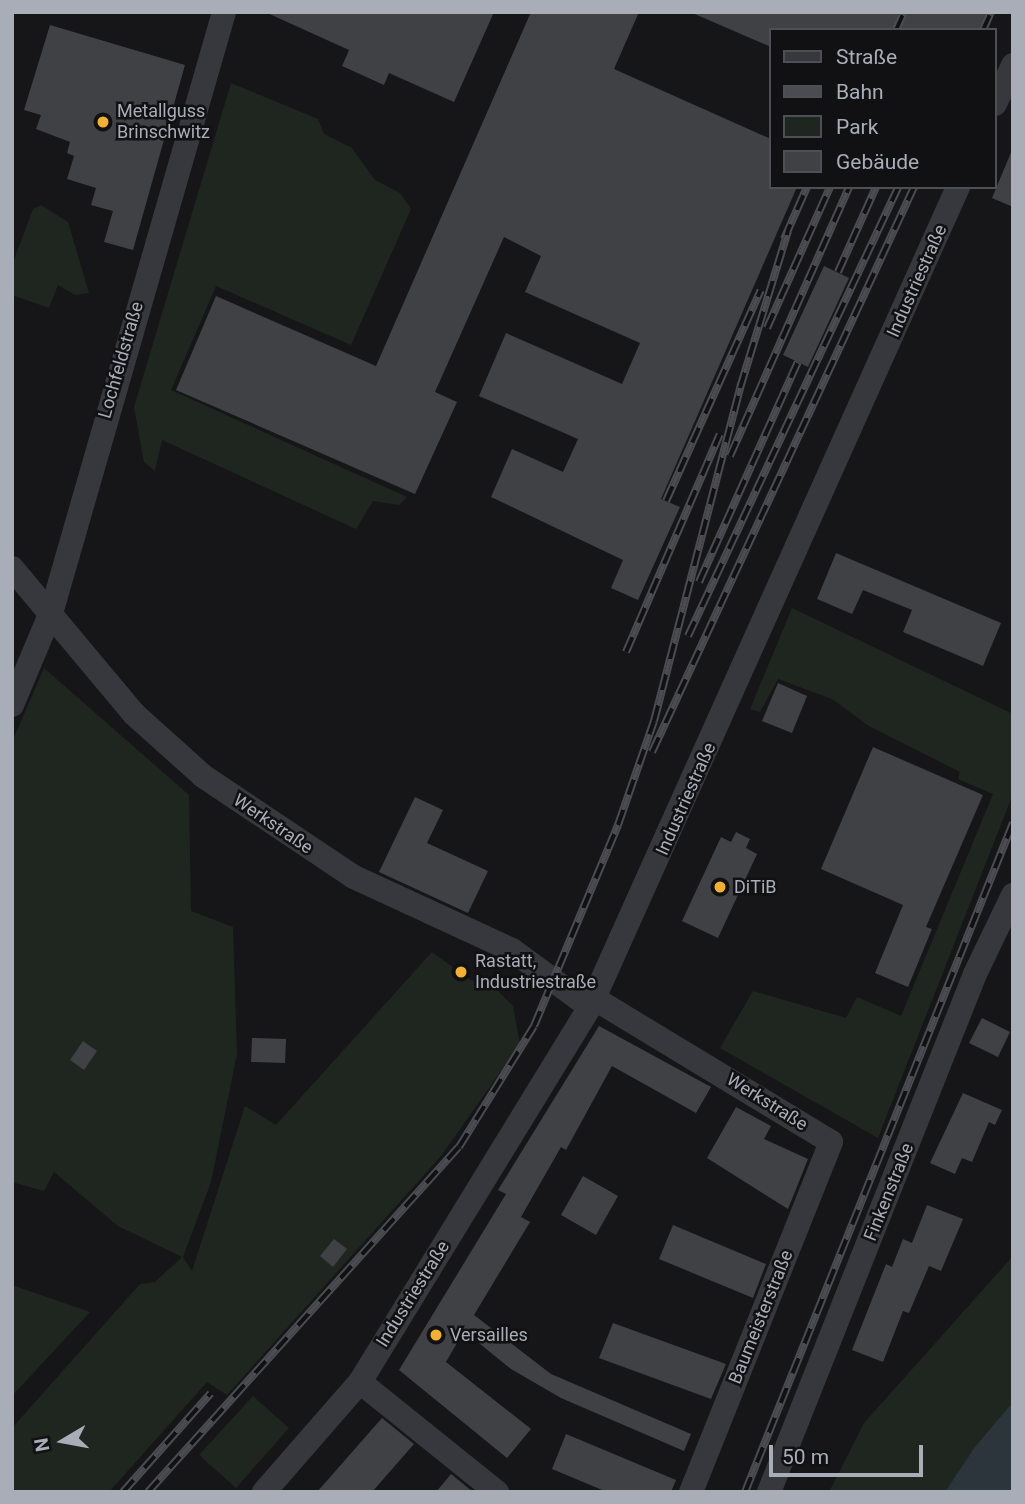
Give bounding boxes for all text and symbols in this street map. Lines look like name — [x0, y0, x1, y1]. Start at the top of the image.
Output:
legend — [769, 28, 997, 189]
text: Straße — [836, 45, 897, 69]
text: Bahn — [836, 80, 884, 104]
place label: Metallguss Brinschwitz — [117, 101, 210, 144]
marker: Metallguss Brinschwitz — [95, 114, 111, 130]
text: Park — [836, 115, 878, 139]
text: Gebäude — [836, 150, 919, 174]
street label: Industriestraße — [883, 221, 951, 341]
street label: Lochfeldstraße — [94, 299, 148, 421]
street label: Industriestraße — [652, 739, 720, 859]
street label: Werkstraße — [229, 789, 317, 859]
place label: DiTiB — [734, 876, 777, 898]
marker: DiTiB — [712, 879, 728, 895]
place label: Rastatt, Industriestraße — [475, 951, 596, 993]
marker: Rastatt, Industriestraße — [453, 964, 469, 980]
street label: Werkstraße — [723, 1069, 811, 1135]
street label: Finkenstraße — [860, 1140, 918, 1244]
street label: Industriestraße — [372, 1237, 454, 1351]
street label: Baumeisterstraße — [724, 1247, 798, 1387]
place label: Versailles — [450, 1324, 528, 1346]
marker: Versailles — [428, 1327, 444, 1343]
north arrow — [28, 1406, 98, 1476]
scale bar — [773, 1430, 927, 1474]
text: N — [29, 1436, 54, 1453]
text: 50 m — [782, 1445, 829, 1469]

